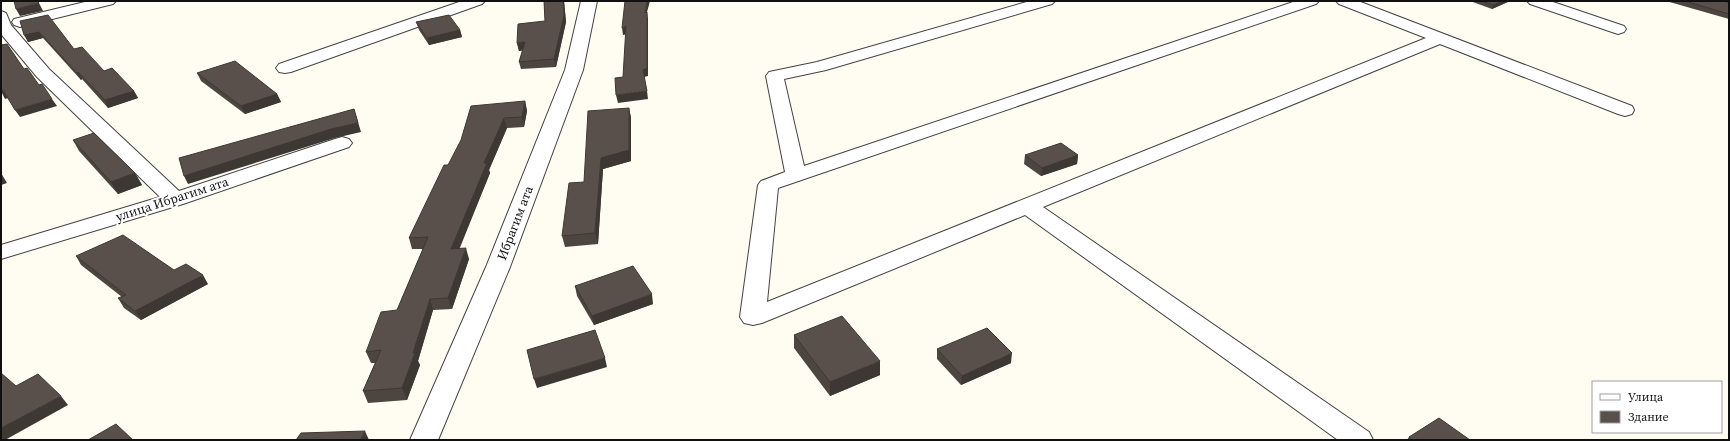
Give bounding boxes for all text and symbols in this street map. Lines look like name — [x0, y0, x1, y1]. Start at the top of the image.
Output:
street label: улица Ибрагим ата — [113, 173, 231, 225]
street label: Ибрагим ата — [493, 183, 537, 263]
legend — [1592, 381, 1722, 433]
text: Улица — [1628, 389, 1664, 405]
text: Здание — [1628, 409, 1669, 425]

